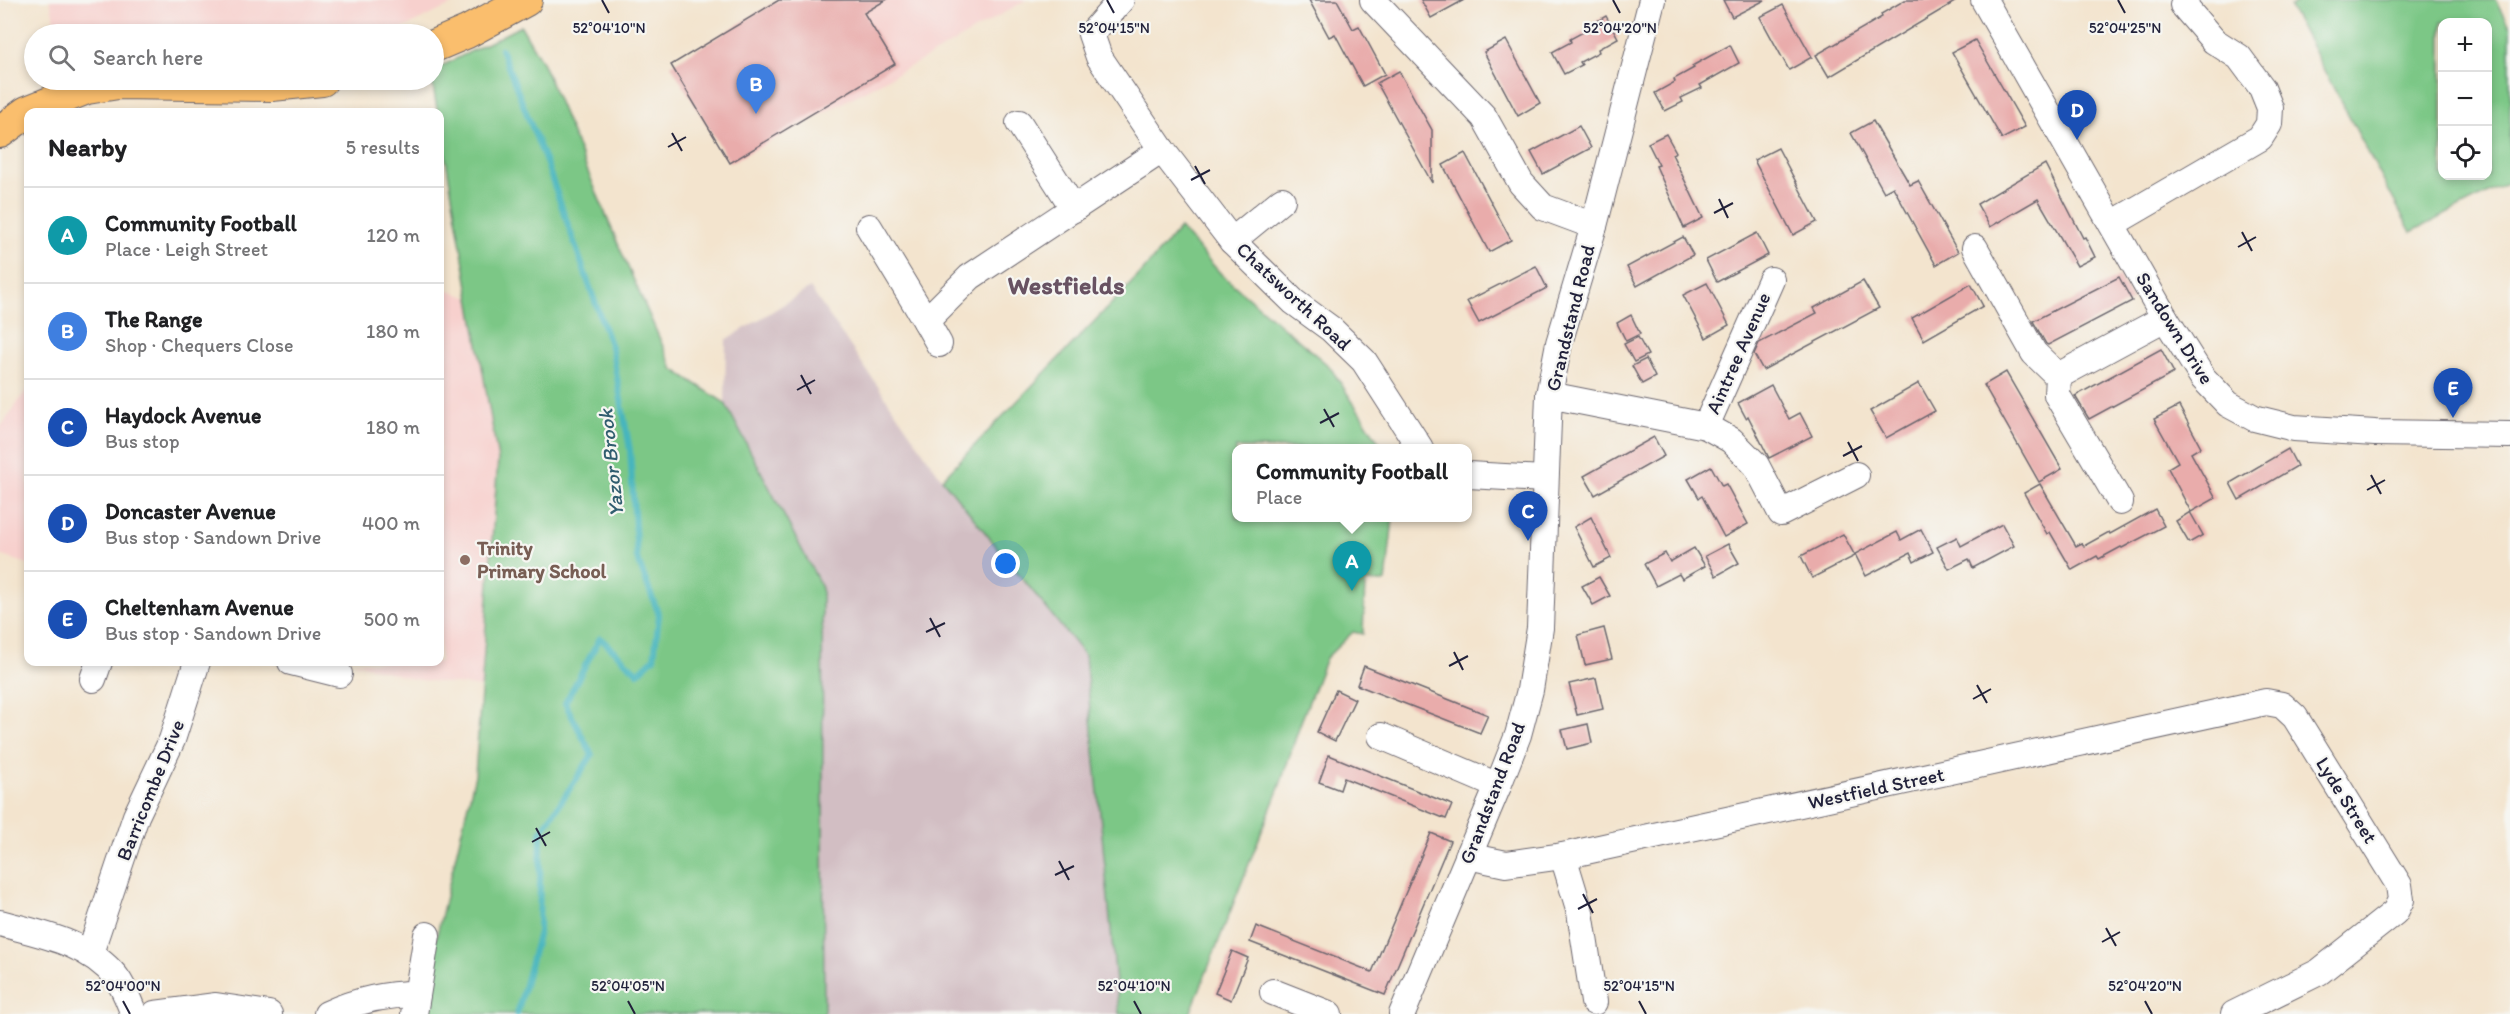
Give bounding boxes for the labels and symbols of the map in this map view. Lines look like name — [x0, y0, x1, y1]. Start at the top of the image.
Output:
text: 52°04'10"N — [572, 19, 646, 37]
text: 52°04'15"N — [1078, 19, 1150, 37]
text: 52°04'20"N — [1583, 19, 1657, 37]
text: 52°04'25"N — [2089, 19, 2161, 37]
pin: B — [736, 64, 776, 114]
pin: D — [2058, 90, 2096, 140]
street label: Chatsworth Road — [1232, 237, 1357, 355]
street label: Grandstand Road — [1540, 242, 1600, 394]
street label: Sandown Drive — [2131, 267, 2219, 389]
district label: Westfields — [1007, 269, 1125, 301]
street label: Aintree Avenue — [1700, 288, 1776, 418]
pin: E — [2434, 368, 2472, 418]
water label: Yazor Brook — [592, 407, 629, 518]
pin: C — [1508, 492, 1547, 541]
place label: Trinity Primary School — [476, 536, 607, 584]
pin: A — [1332, 542, 1372, 591]
your location — [991, 549, 1020, 578]
marker: Trinity Primary School — [458, 553, 472, 567]
street label: Barricombe Drive — [111, 716, 189, 864]
street label: Grandstand Road — [1454, 718, 1530, 867]
street label: Lyde Street — [2311, 752, 2383, 848]
street label: Westfield Street — [1806, 762, 1946, 814]
text: 52°04'00"N — [85, 977, 161, 995]
text: 52°04'05"N — [591, 977, 665, 995]
text: 52°04'10"N — [1097, 977, 1171, 995]
text: 52°04'15"N — [1603, 977, 1675, 995]
text: 52°04'20"N — [2108, 977, 2182, 995]

